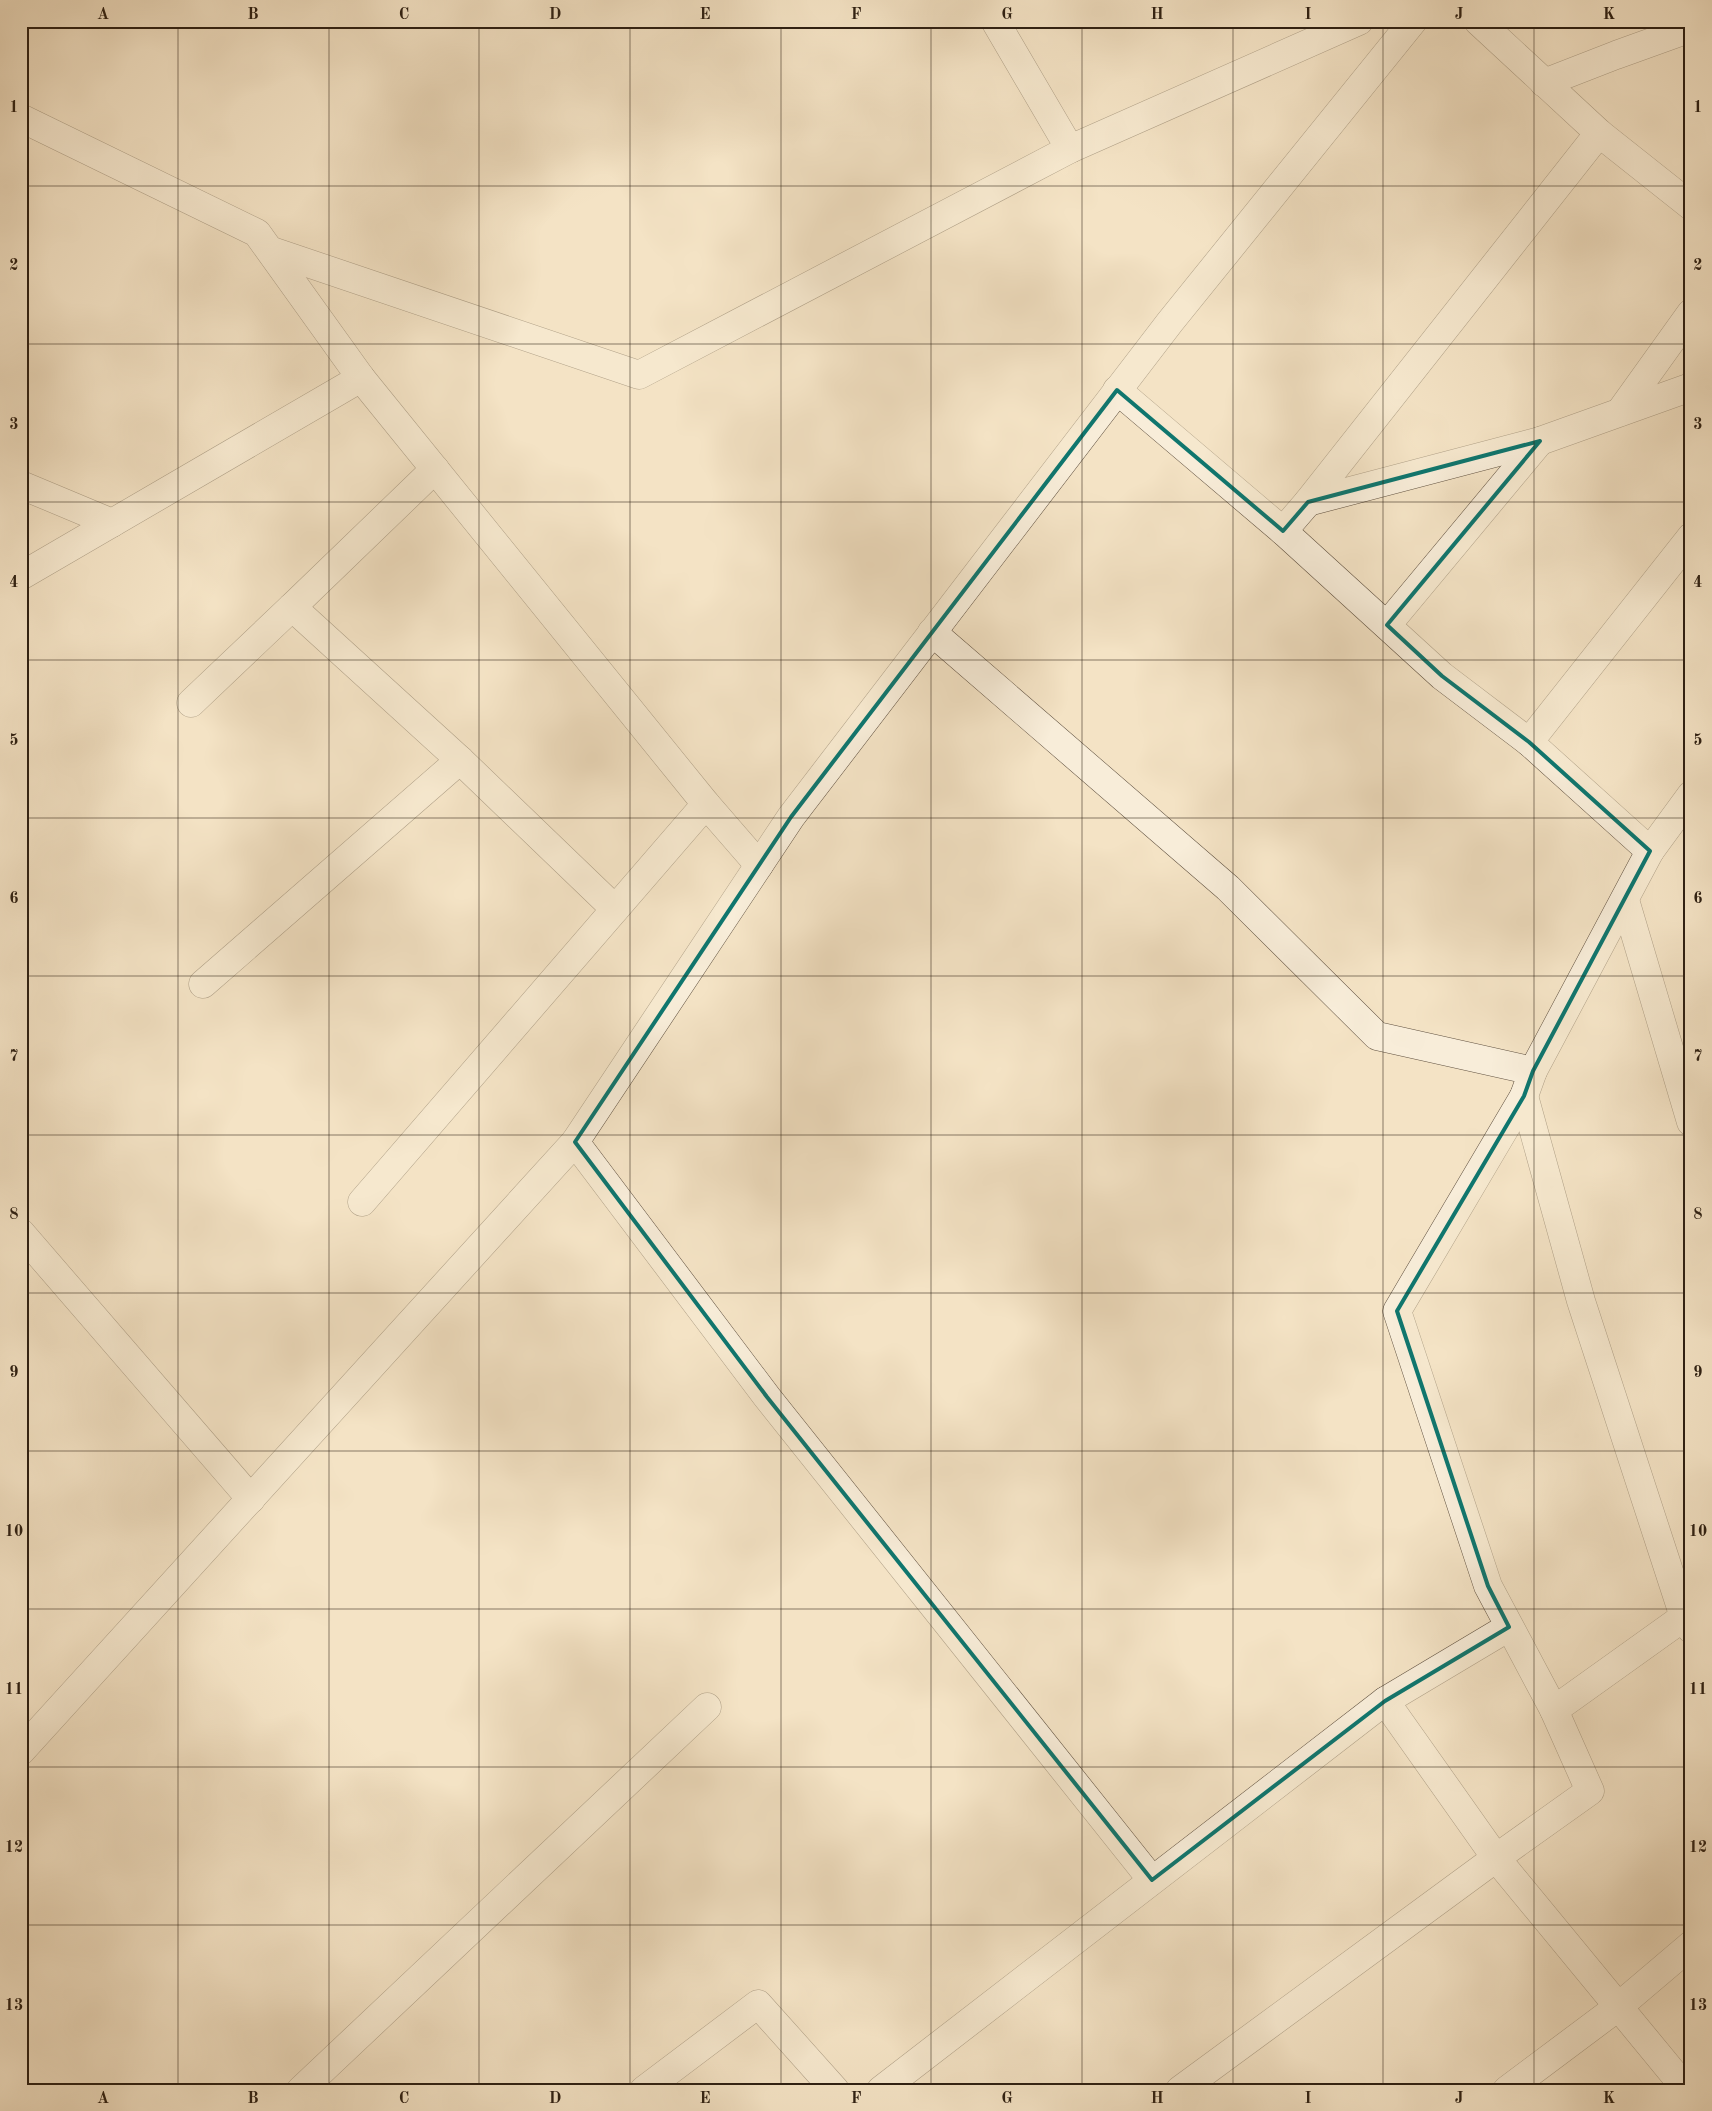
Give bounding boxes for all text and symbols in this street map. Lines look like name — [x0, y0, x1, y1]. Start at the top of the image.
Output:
text: A — [97, 7, 109, 23]
text: B — [247, 7, 259, 23]
text: C — [399, 7, 409, 23]
text: D — [549, 7, 561, 23]
text: E — [699, 7, 711, 23]
text: F — [851, 7, 862, 23]
text: G — [1001, 7, 1013, 23]
text: H — [1150, 7, 1164, 23]
text: I — [1304, 7, 1312, 23]
text: J — [1455, 7, 1464, 23]
text: K — [1603, 7, 1615, 23]
text: 1 — [9, 100, 19, 116]
text: 1 — [1693, 100, 1703, 116]
text: 2 — [9, 258, 19, 274]
text: 2 — [1693, 258, 1703, 274]
text: 3 — [9, 417, 19, 433]
text: 3 — [1693, 417, 1703, 433]
text: 4 — [9, 575, 19, 591]
text: 4 — [1693, 575, 1703, 591]
text: 5 — [9, 733, 19, 749]
text: 5 — [1693, 733, 1703, 749]
text: 6 — [9, 891, 19, 907]
text: 6 — [1693, 891, 1703, 907]
text: 7 — [9, 1049, 19, 1065]
text: 7 — [1693, 1049, 1703, 1065]
text: 8 — [9, 1207, 19, 1223]
text: 8 — [1693, 1207, 1703, 1223]
text: 9 — [9, 1365, 19, 1381]
text: 9 — [1693, 1365, 1703, 1381]
text: 10 — [5, 1524, 23, 1540]
text: 10 — [1689, 1524, 1707, 1540]
text: 11 — [5, 1682, 23, 1698]
text: 11 — [1689, 1682, 1707, 1698]
text: 12 — [5, 1840, 23, 1856]
text: 12 — [1689, 1840, 1707, 1856]
text: 13 — [5, 1998, 23, 2014]
text: 13 — [1689, 1998, 1707, 2014]
text: A — [97, 2091, 109, 2107]
text: B — [247, 2091, 259, 2107]
text: C — [399, 2091, 409, 2107]
text: D — [549, 2091, 561, 2107]
text: E — [699, 2091, 711, 2107]
text: F — [851, 2091, 862, 2107]
text: G — [1001, 2091, 1013, 2107]
text: H — [1150, 2091, 1164, 2107]
text: I — [1304, 2091, 1312, 2107]
text: J — [1455, 2091, 1464, 2107]
text: K — [1603, 2091, 1615, 2107]

